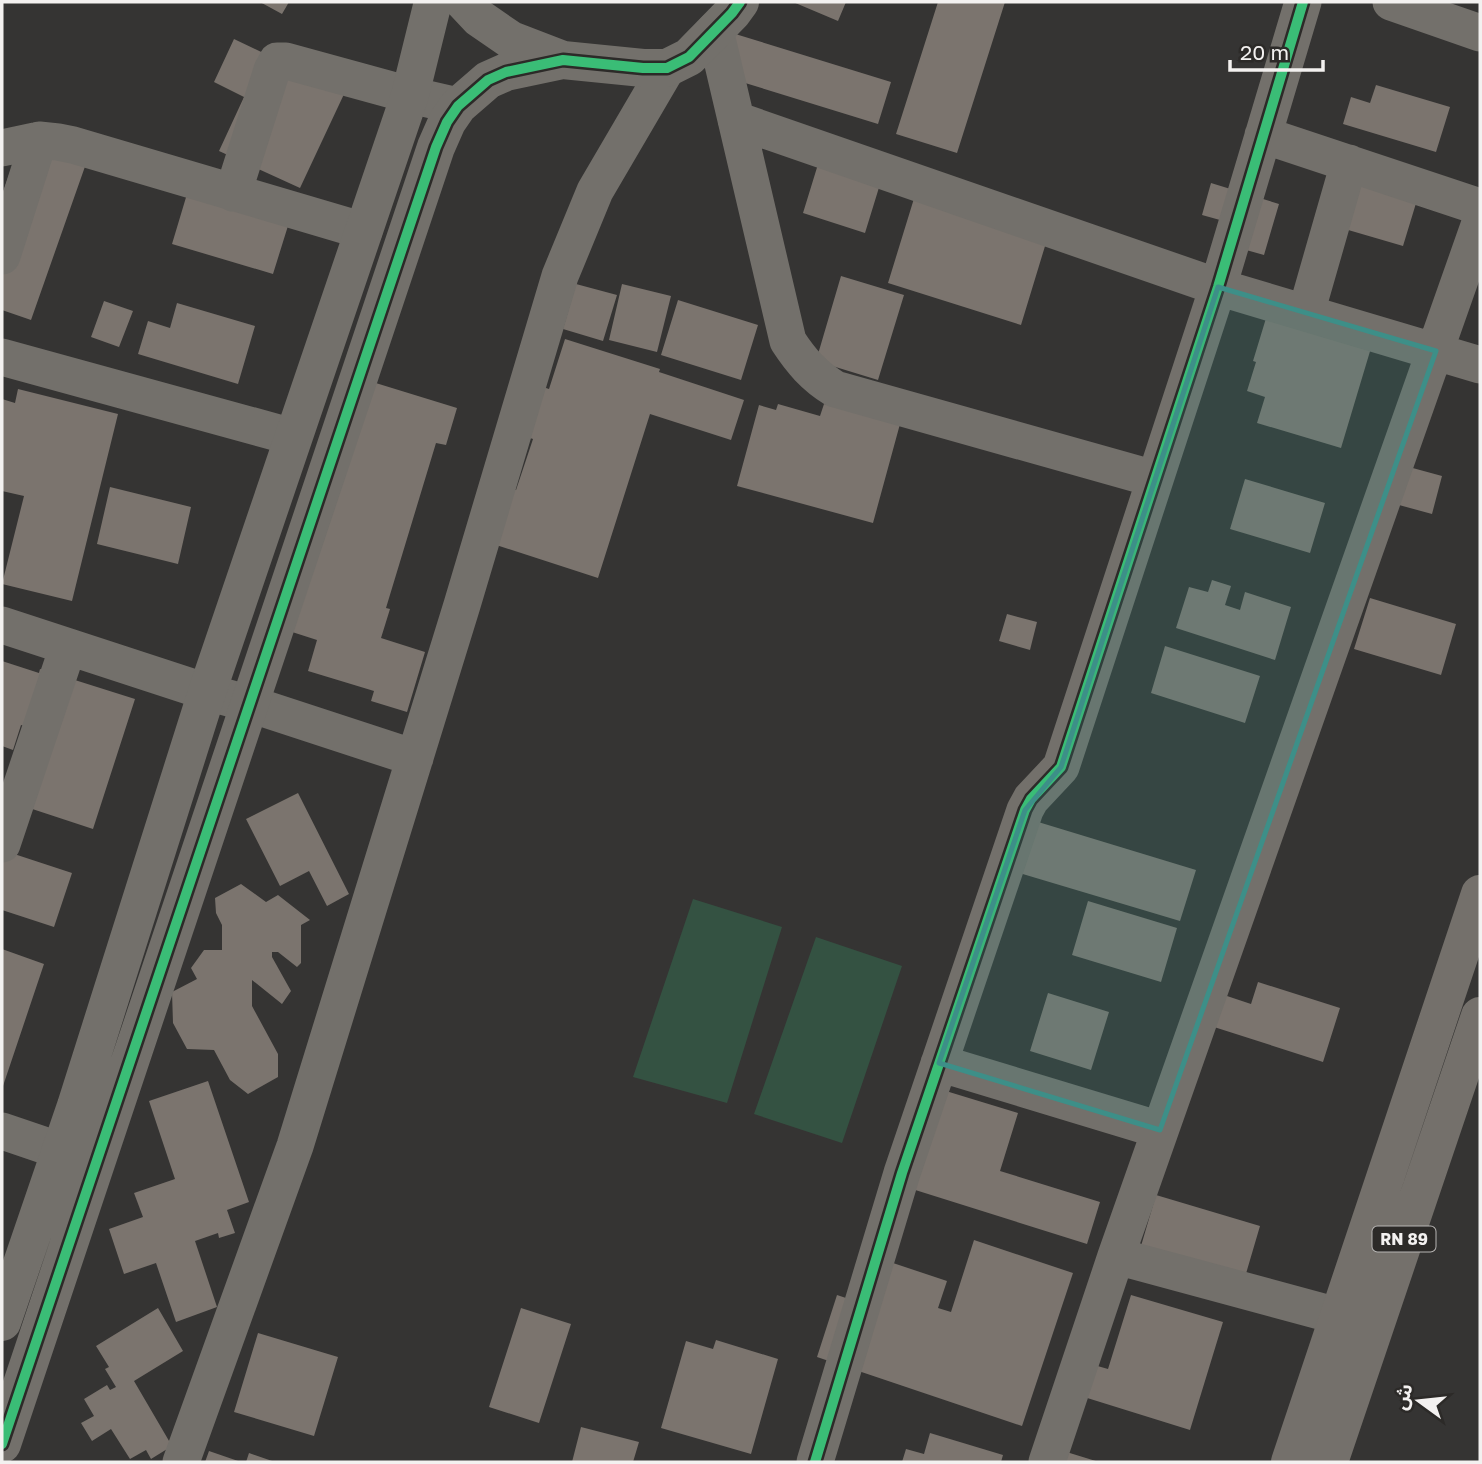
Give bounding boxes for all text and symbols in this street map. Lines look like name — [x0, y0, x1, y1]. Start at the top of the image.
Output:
scale bar — [1230, 28, 1323, 72]
text: 20 m — [1240, 39, 1289, 65]
road number: RN 89 — [1372, 1226, 1436, 1252]
north arrow — [1384, 1366, 1454, 1436]
text: ش — [1388, 1381, 1417, 1412]

